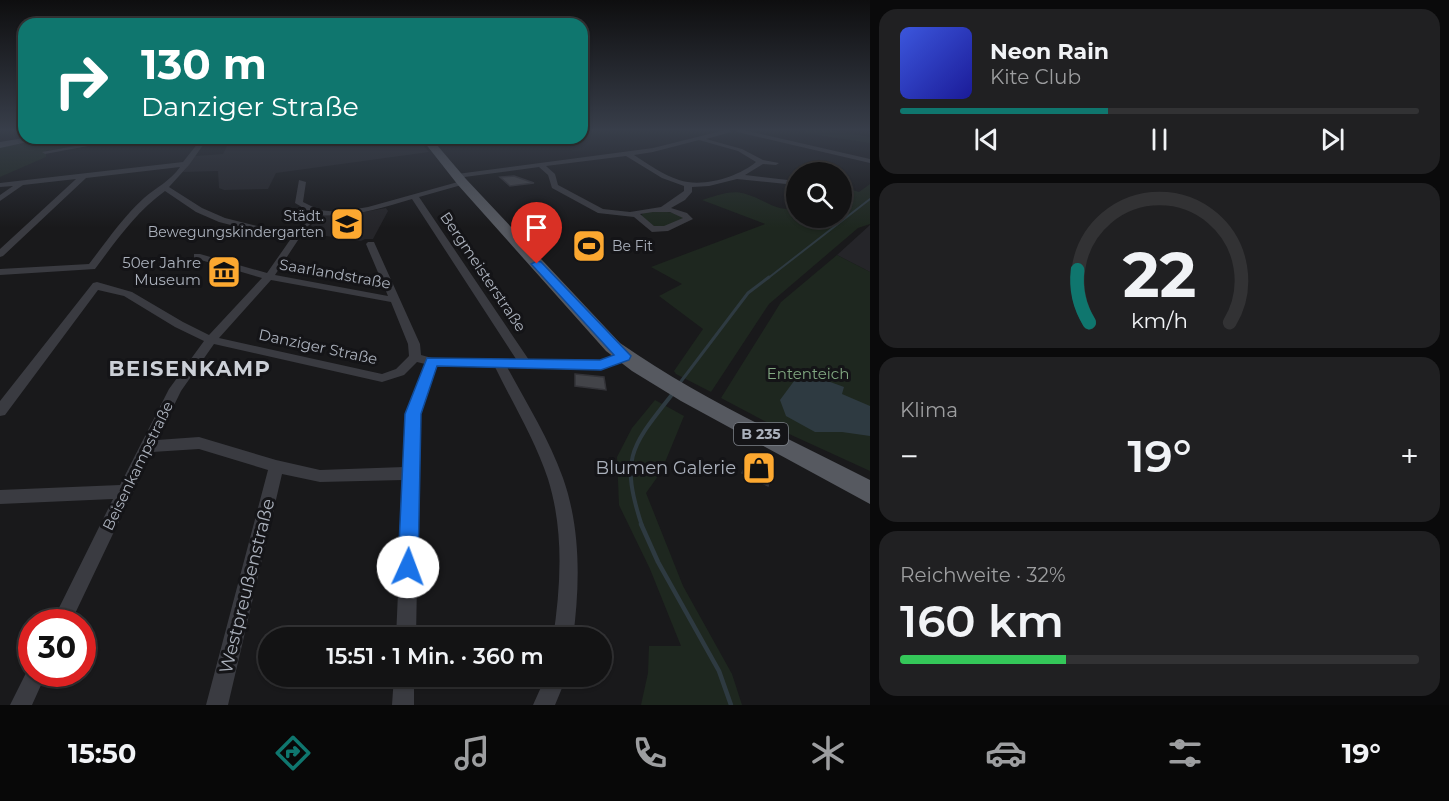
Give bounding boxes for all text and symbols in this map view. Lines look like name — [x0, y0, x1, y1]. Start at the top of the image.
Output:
text: 130 m — [141, 38, 267, 90]
text: Neon Rain — [990, 38, 1109, 65]
icon: right — [42, 42, 120, 120]
text: Kite Club — [990, 65, 1081, 89]
text: Danziger Straße — [141, 90, 359, 123]
icon: previous — [970, 123, 1003, 156]
icon: pause — [1143, 123, 1176, 156]
icon: next — [1316, 123, 1349, 156]
map controls — [786, 162, 852, 228]
button: search — [786, 162, 852, 228]
pin — [511, 202, 562, 264]
school or university icon: Städt. Bewegungskindergarten — [329, 206, 365, 242]
place label: Städt. Bewegungskindergarten — [148, 207, 324, 241]
street label: Bergmeisterstraße — [436, 208, 531, 335]
icon: arrive — [520, 211, 553, 244]
sports icon: Be Fit — [571, 228, 607, 264]
place label: Be Fit — [612, 237, 653, 255]
text: 22 — [1123, 237, 1196, 313]
place label: 50er Jahre Museum — [122, 253, 201, 289]
museum icon: 50er Jahre Museum — [206, 254, 242, 290]
street label: Saarlandstraße — [278, 254, 392, 293]
text: km/h — [1131, 307, 1188, 333]
street label: Danziger Straße — [257, 325, 379, 368]
district label: BEISENKAMP — [109, 356, 271, 381]
park label: Ententeich — [767, 364, 849, 383]
street label: Beisenkampstraße — [98, 398, 177, 534]
text: Klima — [900, 398, 958, 422]
road number: B 235 — [734, 423, 788, 445]
text: 19° — [1127, 428, 1192, 483]
text: − — [900, 436, 919, 476]
text: + — [1400, 436, 1419, 476]
shop icon: Blumen Galerie — [741, 450, 777, 486]
place label: Blumen Galerie — [596, 457, 736, 479]
street label: Westpreußenstraße — [215, 496, 279, 676]
position arrow — [376, 535, 440, 599]
text: Reichweite · 32% — [900, 563, 1066, 587]
text: 160 km — [900, 593, 1064, 648]
speed limit sign: 30 — [18, 609, 96, 687]
text: 15:51 · 1 Min. · 360 m — [326, 643, 544, 670]
icon: directions — [272, 732, 314, 774]
icon: music — [451, 732, 493, 774]
icon: phone — [629, 732, 671, 774]
icon: climate — [807, 732, 849, 774]
icon: car — [985, 732, 1027, 774]
icon: filters — [1164, 732, 1206, 774]
text: 15:50 — [68, 737, 136, 770]
text: 19° — [1342, 737, 1381, 770]

